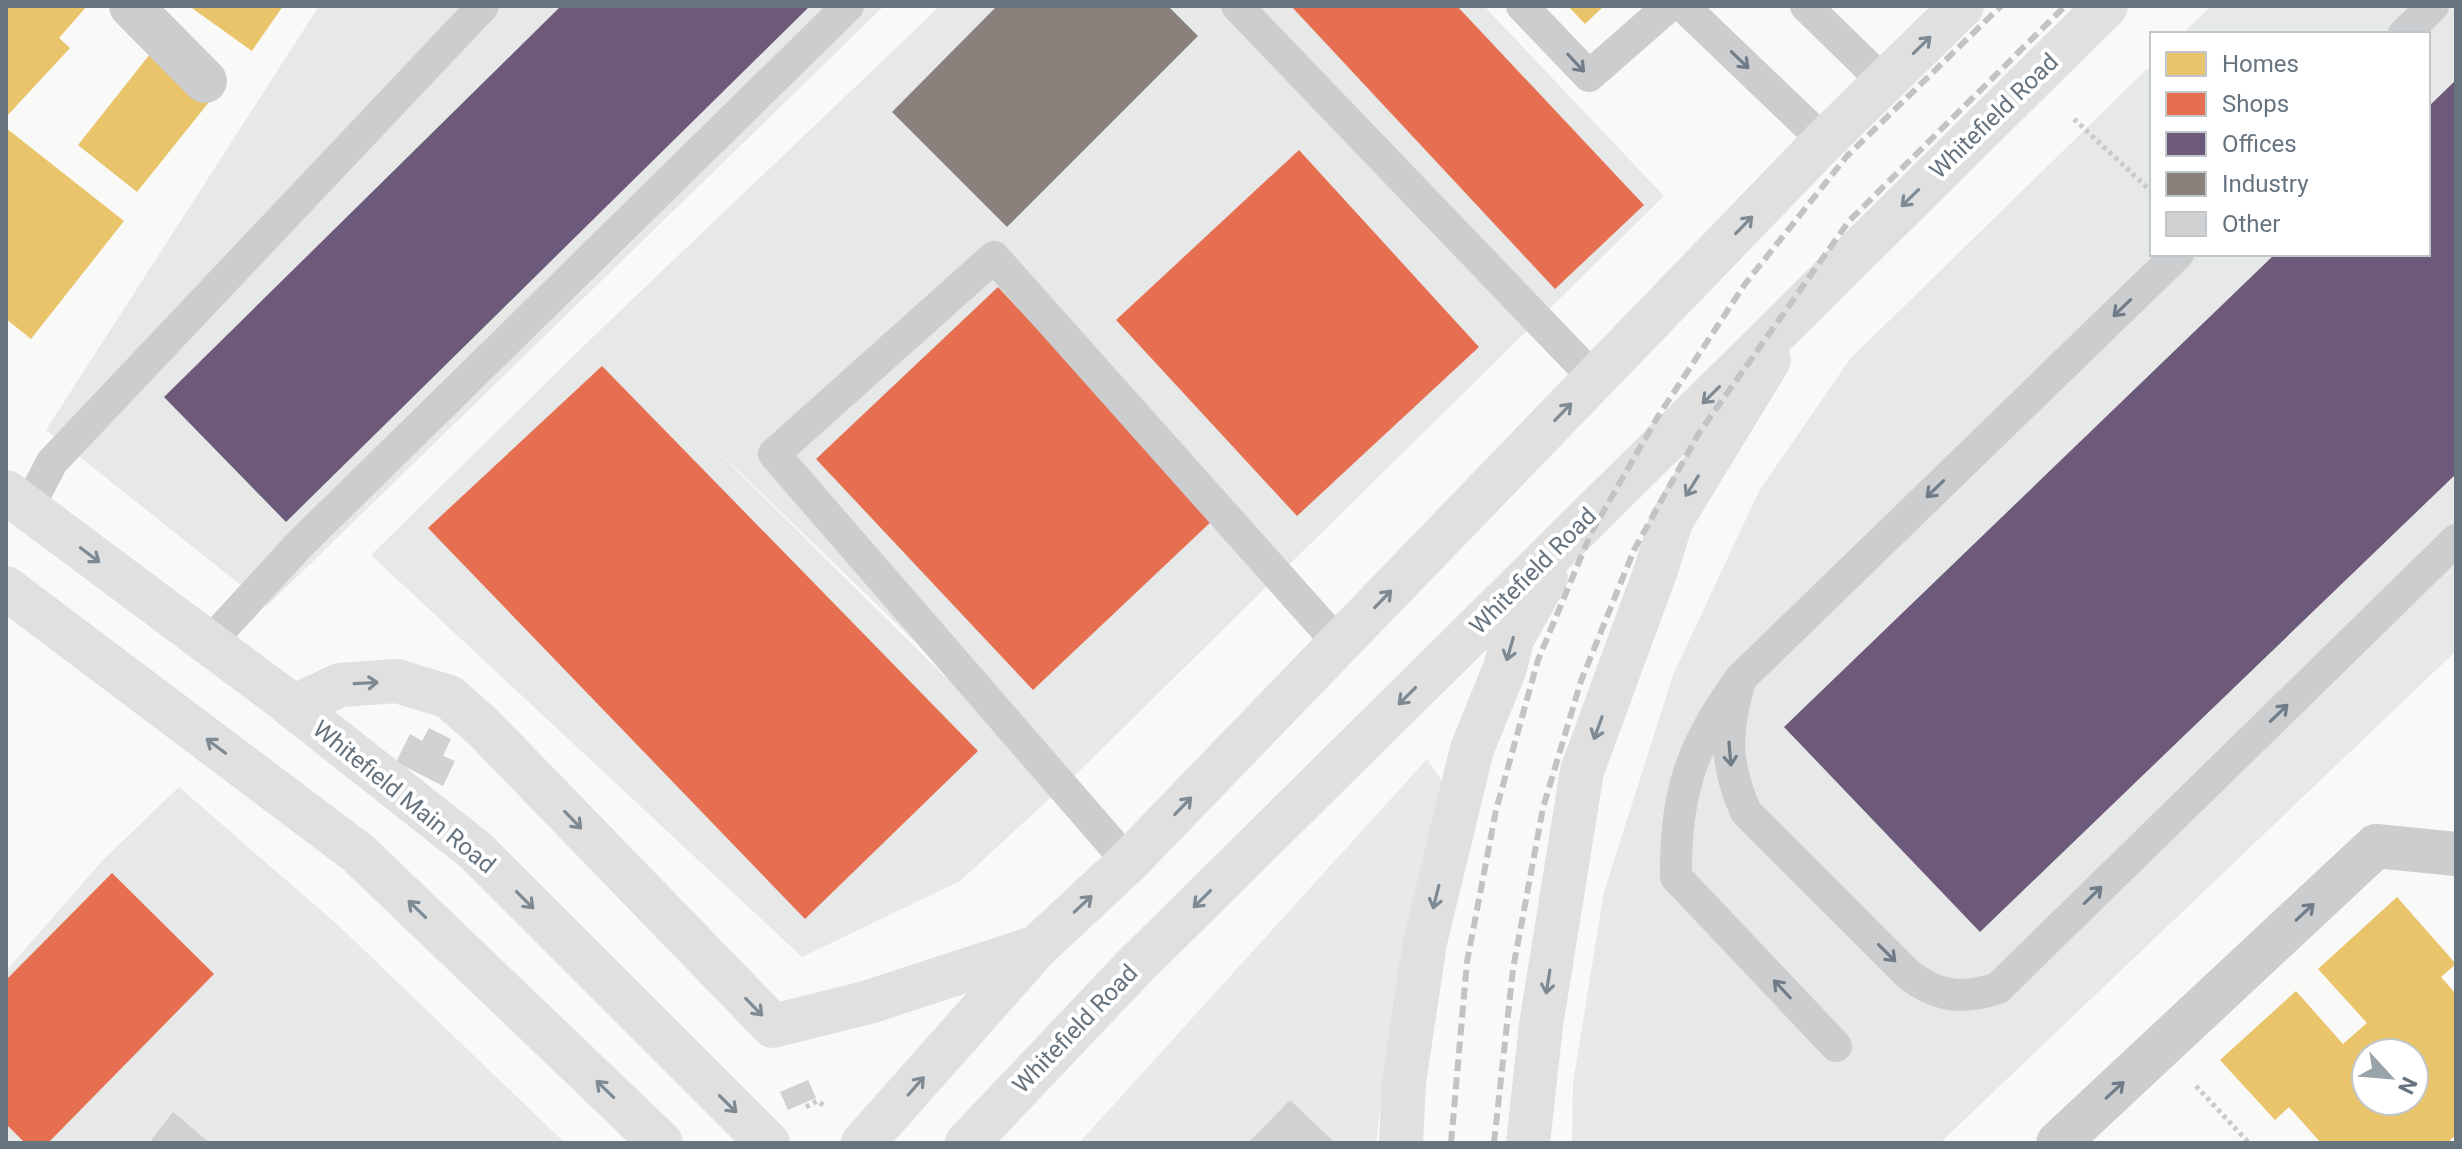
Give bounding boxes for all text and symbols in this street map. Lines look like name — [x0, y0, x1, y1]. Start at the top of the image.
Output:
legend — [2150, 32, 2430, 256]
one-way arrow — [1912, 36, 1931, 55]
street label: Whitefield Road — [1924, 48, 2064, 184]
one-way arrow — [1729, 50, 1749, 68]
text: Homes — [2222, 50, 2299, 78]
one-way arrow — [1566, 52, 1585, 72]
text: Shops — [2222, 90, 2289, 118]
text: Offices — [2222, 130, 2297, 158]
text: Industry — [2222, 170, 2309, 198]
one-way arrow — [1900, 188, 1920, 207]
text: Other — [2222, 210, 2280, 238]
one-way arrow — [1734, 215, 1752, 235]
one-way arrow — [2112, 299, 2132, 318]
one-way arrow — [1702, 385, 1721, 404]
one-way arrow — [1554, 402, 1573, 422]
one-way arrow — [1684, 474, 1700, 497]
one-way arrow — [1925, 480, 1945, 499]
street label: Whitefield Road — [1464, 502, 1602, 640]
one-way arrow — [79, 546, 100, 563]
one-way arrow — [1373, 589, 1392, 609]
one-way arrow — [1502, 635, 1517, 661]
one-way arrow — [352, 675, 379, 690]
one-way arrow — [1398, 686, 1417, 705]
one-way arrow — [2269, 704, 2288, 723]
street label: Whitefield Main Road — [307, 715, 501, 879]
one-way arrow — [1590, 715, 1604, 740]
one-way arrow — [206, 737, 227, 754]
one-way arrow — [1722, 740, 1737, 767]
one-way arrow — [1173, 796, 1192, 816]
one-way arrow — [563, 810, 582, 829]
one-way arrow — [1428, 884, 1443, 910]
one-way arrow — [2083, 886, 2102, 905]
one-way arrow — [1193, 889, 1212, 908]
one-way arrow — [515, 890, 534, 909]
one-way arrow — [1073, 895, 1093, 914]
one-way arrow — [407, 900, 427, 919]
one-way arrow — [2295, 903, 2315, 922]
one-way arrow — [1877, 943, 1896, 962]
street label: Whitefield Road — [1007, 959, 1143, 1099]
one-way arrow — [1540, 969, 1555, 994]
one-way arrow — [1773, 979, 1792, 999]
one-way arrow — [744, 997, 763, 1016]
north arrow — [2350, 1037, 2430, 1117]
text: N — [2393, 1073, 2422, 1098]
one-way arrow — [907, 1076, 925, 1096]
one-way arrow — [596, 1080, 615, 1099]
one-way arrow — [2104, 1081, 2124, 1099]
one-way arrow — [718, 1094, 737, 1113]

